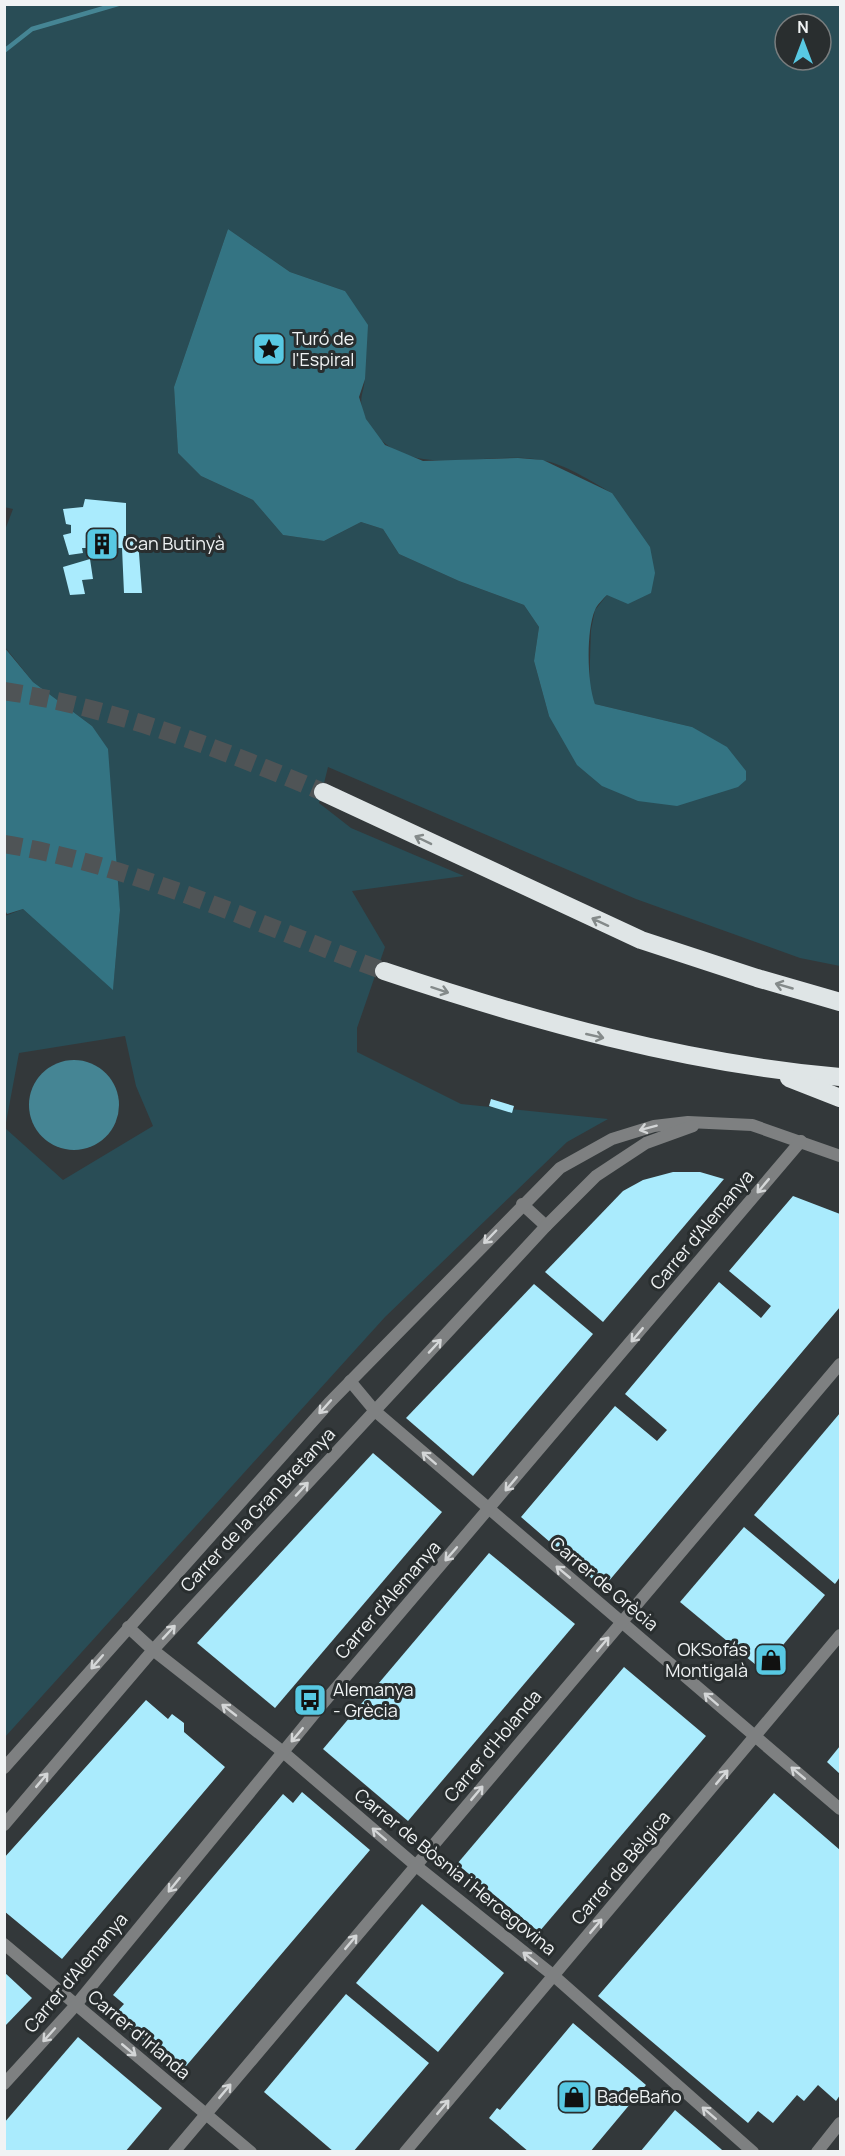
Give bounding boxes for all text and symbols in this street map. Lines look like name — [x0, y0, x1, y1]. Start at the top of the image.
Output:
north arrow — [773, 12, 833, 72]
text: N — [797, 16, 809, 38]
place label: Turó de l'Espiral — [292, 326, 354, 371]
place icon: Turó de l'Espiral — [251, 331, 287, 367]
building icon: Can Butinyà — [84, 526, 120, 562]
place label: Can Butinyà — [125, 531, 225, 555]
one-way arrow — [415, 833, 433, 845]
one-way arrow — [592, 915, 610, 927]
one-way arrow — [775, 980, 794, 991]
one-way arrow — [430, 985, 449, 996]
one-way arrow — [586, 1030, 605, 1042]
one-way arrow — [639, 1123, 658, 1134]
street label: Carrer d'Alemanya — [644, 1164, 758, 1294]
one-way arrow — [756, 1178, 770, 1193]
one-way arrow — [484, 1229, 498, 1244]
one-way arrow — [630, 1327, 644, 1342]
one-way arrow — [428, 1339, 442, 1354]
one-way arrow — [318, 1399, 332, 1414]
street label: Carrer de la Gran Bretanya — [175, 1422, 340, 1597]
one-way arrow — [422, 1451, 437, 1465]
one-way arrow — [504, 1476, 518, 1491]
one-way arrow — [295, 1482, 309, 1497]
street label: Carrer de Grècia — [545, 1531, 664, 1636]
street label: Carrer d'Alemanya — [329, 1535, 445, 1664]
one-way arrow — [444, 1546, 458, 1561]
one-way arrow — [556, 1565, 571, 1579]
one-way arrow — [162, 1625, 176, 1640]
one-way arrow — [596, 1637, 610, 1652]
place label: OKSofás Montigalà — [665, 1637, 748, 1682]
shop icon: OKSofás Montigalà — [753, 1642, 789, 1678]
one-way arrow — [90, 1654, 104, 1669]
place label: Alemanya - Grècia — [333, 1677, 414, 1722]
bus stop icon: Alemanya - Grècia — [292, 1682, 328, 1718]
street label: Carrer d'Holanda — [438, 1684, 546, 1806]
one-way arrow — [703, 1692, 719, 1705]
one-way arrow — [221, 1703, 237, 1716]
one-way arrow — [291, 1727, 304, 1743]
one-way arrow — [791, 1766, 806, 1780]
one-way arrow — [715, 1770, 729, 1785]
one-way arrow — [35, 1773, 49, 1788]
street label: Carrer de Bòsnia i Hercegovina — [350, 1782, 561, 1960]
one-way arrow — [470, 1785, 483, 1801]
street label: Carrer de Bèlgica — [566, 1805, 675, 1929]
one-way arrow — [372, 1827, 387, 1841]
one-way arrow — [167, 1877, 180, 1893]
street label: Carrer d'Alemanya — [18, 1907, 132, 2037]
one-way arrow — [589, 1919, 603, 1934]
one-way arrow — [344, 1934, 357, 1950]
one-way arrow — [523, 1951, 539, 1964]
street label: Carrer d'Irlanda — [83, 1984, 196, 2084]
one-way arrow — [42, 2027, 56, 2042]
one-way arrow — [121, 2043, 136, 2057]
shop icon: BadeBaño — [556, 2079, 592, 2115]
one-way arrow — [219, 2083, 232, 2099]
place label: BadeBaño — [597, 2084, 682, 2108]
one-way arrow — [436, 2100, 450, 2115]
one-way arrow — [702, 2106, 717, 2120]

